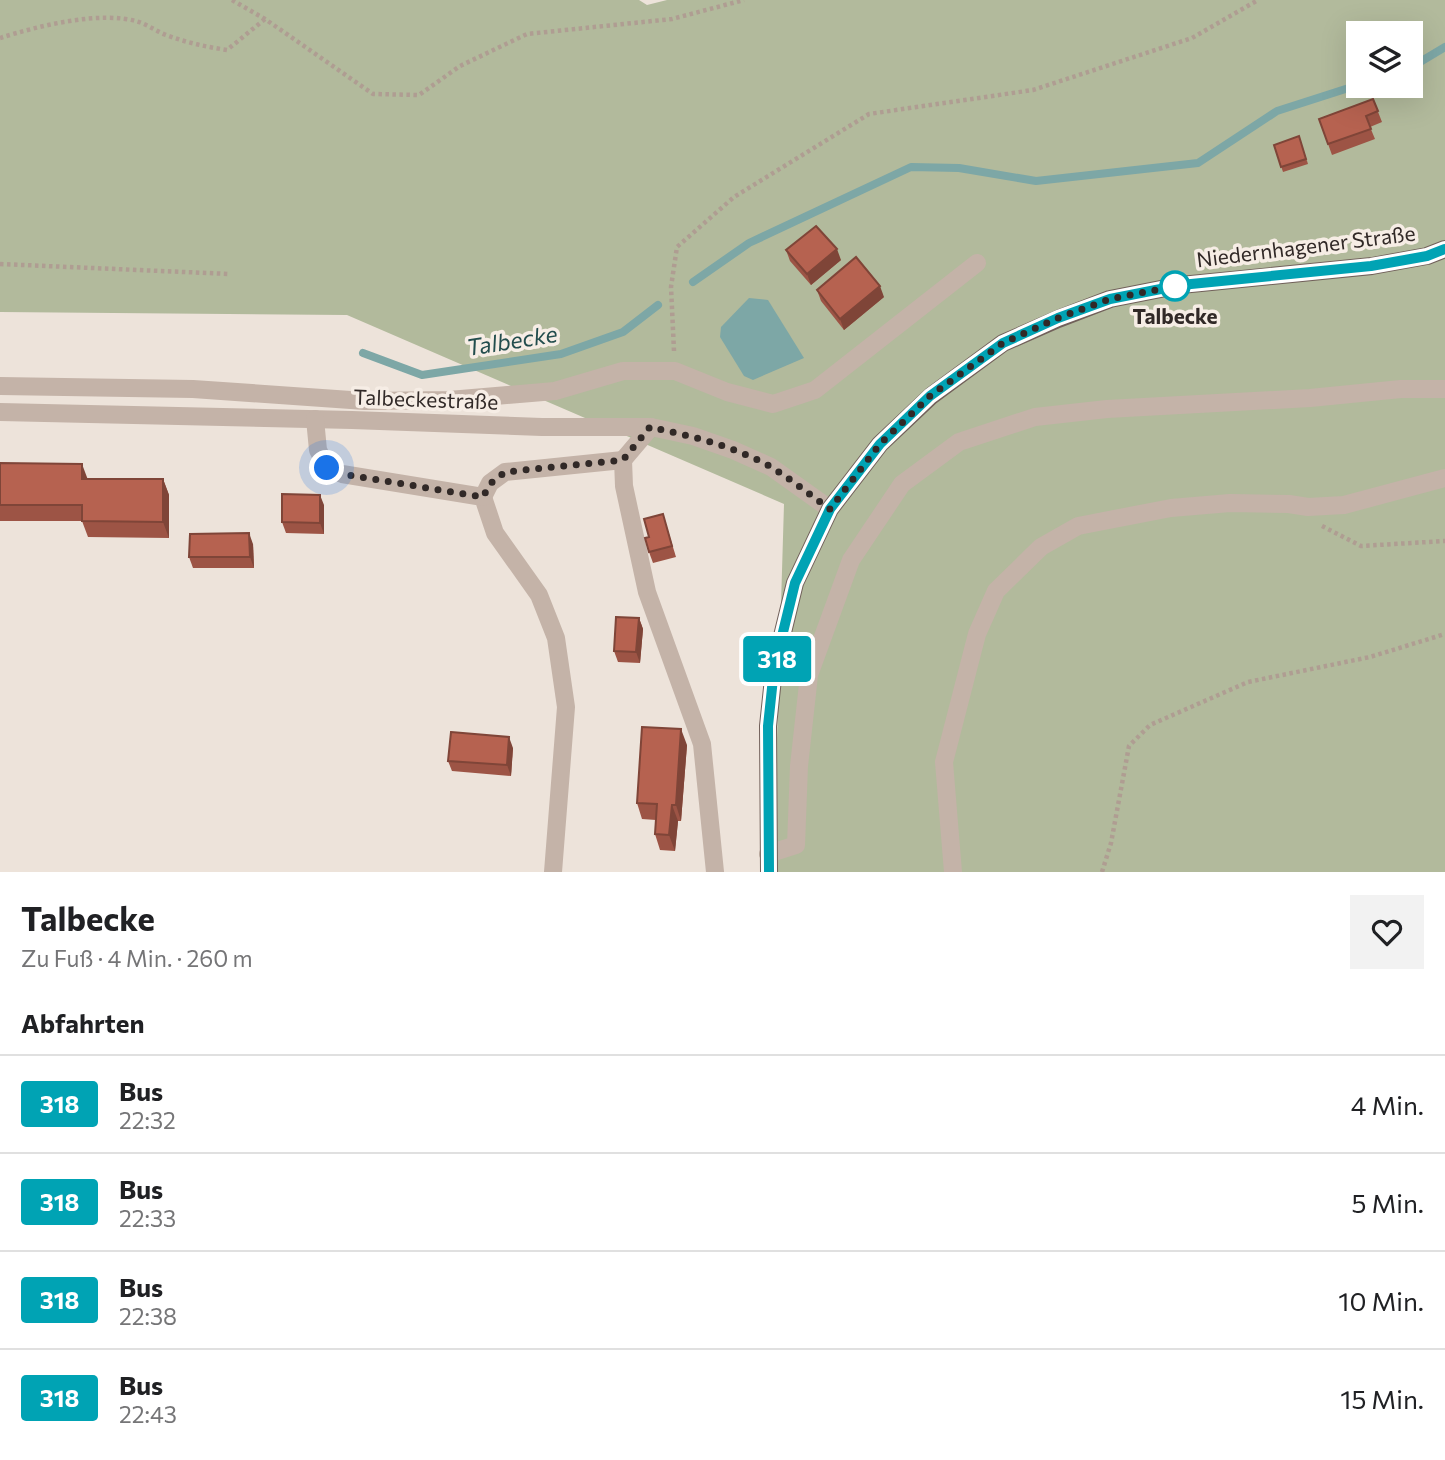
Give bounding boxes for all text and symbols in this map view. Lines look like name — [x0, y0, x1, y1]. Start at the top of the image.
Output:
map controls — [1346, 21, 1423, 98]
button: layers — [1346, 21, 1423, 98]
street label: Niedernhagener Straße — [1195, 220, 1417, 271]
marker: Talbecke — [1160, 271, 1190, 301]
place label: Talbecke — [1132, 303, 1218, 328]
water label: Talbecke — [464, 319, 559, 361]
street label: Talbeckestraße — [353, 383, 499, 414]
your location — [309, 450, 344, 485]
line badge: 318 — [737, 636, 817, 682]
text: 318 — [757, 644, 797, 673]
button: heart — [1350, 895, 1424, 969]
text: Talbecke — [21, 897, 155, 938]
text: Zu Fuß · 4 Min. · 260 m — [21, 944, 253, 972]
text: Abfahrten — [21, 1007, 144, 1038]
text: Bus — [119, 1075, 163, 1106]
text: 318 — [40, 1089, 79, 1118]
text: 4 Min. — [1351, 1089, 1424, 1120]
text: 22:32 — [119, 1106, 176, 1134]
text: Bus — [119, 1173, 163, 1204]
text: 318 — [40, 1187, 79, 1216]
text: 5 Min. — [1351, 1187, 1424, 1218]
text: 22:33 — [119, 1204, 176, 1232]
text: Bus — [119, 1271, 163, 1302]
text: 318 — [40, 1285, 79, 1314]
text: 10 Min. — [1338, 1285, 1424, 1316]
text: 22:38 — [119, 1302, 177, 1330]
text: Bus — [119, 1369, 163, 1400]
text: 318 — [40, 1383, 79, 1412]
text: 15 Min. — [1340, 1383, 1424, 1414]
text: 22:43 — [119, 1400, 177, 1428]

